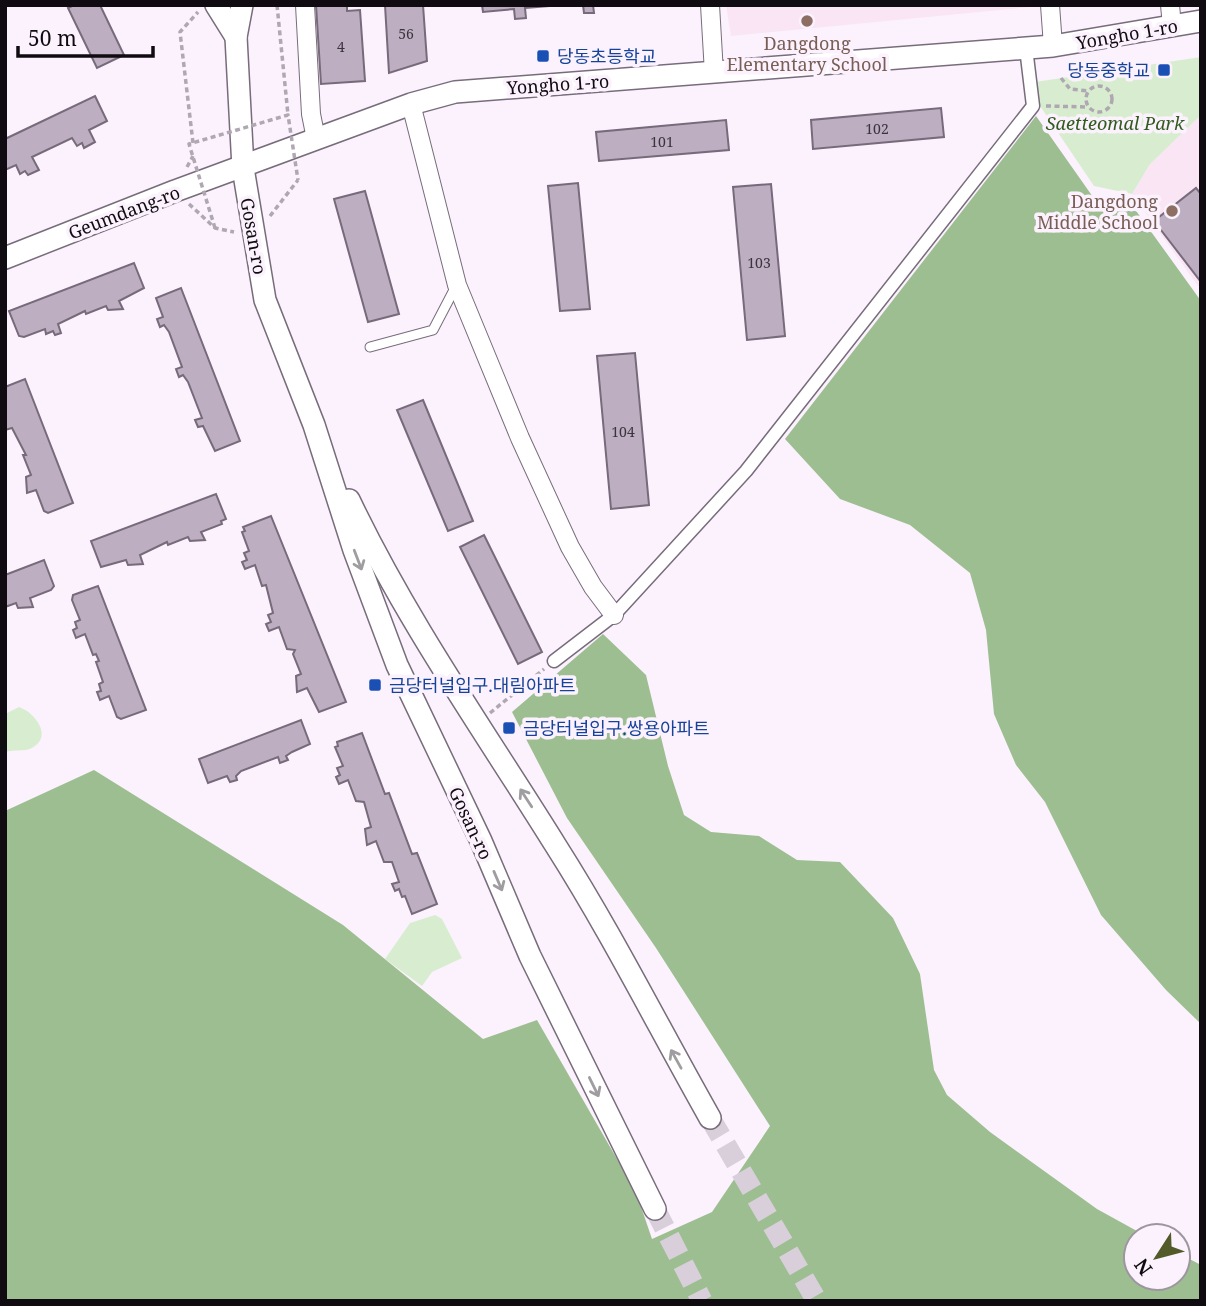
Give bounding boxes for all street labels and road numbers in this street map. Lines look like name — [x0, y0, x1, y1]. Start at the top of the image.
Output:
street label: Yongho 1-ro — [1073, 13, 1180, 55]
street label: Yongho 1-ro — [505, 68, 610, 100]
street label: Geumdang-ro — [65, 180, 183, 244]
street label: Gosan-ro — [235, 196, 273, 276]
street label: Gosan-ro — [444, 783, 498, 863]

